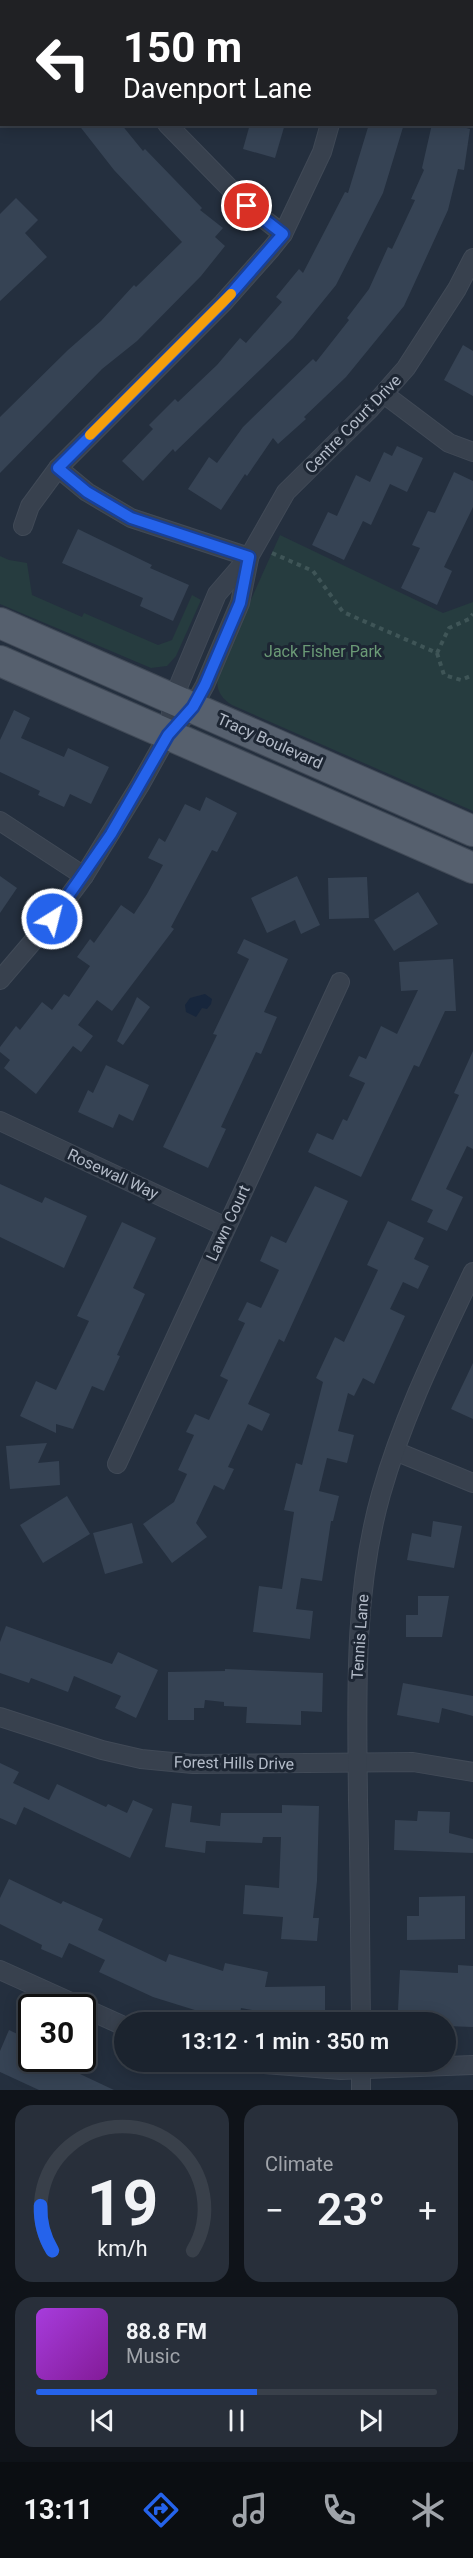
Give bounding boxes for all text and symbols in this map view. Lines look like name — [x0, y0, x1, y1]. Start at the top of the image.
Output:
text: 150 m — [123, 23, 242, 72]
icon: left — [24, 24, 102, 102]
text: Davenport Lane — [123, 73, 312, 105]
pin — [221, 180, 272, 231]
icon: arrive — [230, 189, 263, 222]
street label: Centre Court Drive — [301, 371, 405, 477]
park label: Jack Fisher Park — [264, 642, 383, 661]
street label: Tracy Boulevard — [214, 709, 326, 773]
position arrow — [20, 887, 84, 951]
street label: Rosewall Way — [64, 1145, 162, 1204]
street label: Lawn Court — [202, 1182, 254, 1264]
street label: Tennis Lane — [348, 1594, 372, 1680]
street label: Forest Hills Drive — [174, 1752, 294, 1774]
speed limit sign: 30 — [18, 1994, 96, 2072]
text: 13:12 · 1 min · 350 m — [181, 2029, 389, 2054]
text: Climate — [265, 2152, 333, 2176]
text: 19 — [86, 2167, 158, 2240]
text: 23° — [317, 2183, 385, 2236]
text: − — [265, 2191, 284, 2230]
text: + — [418, 2191, 437, 2230]
text: km/h — [97, 2236, 147, 2261]
text: 88.8 FM — [126, 2319, 207, 2344]
text: Music — [126, 2344, 180, 2368]
icon: previous — [86, 2404, 119, 2437]
icon: pause — [220, 2404, 253, 2437]
icon: next — [354, 2404, 387, 2437]
icon: directions — [140, 2489, 182, 2531]
icon: music — [229, 2489, 271, 2531]
icon: phone — [318, 2489, 360, 2531]
icon: climate — [407, 2489, 449, 2531]
text: 13:11 — [24, 2494, 93, 2526]

